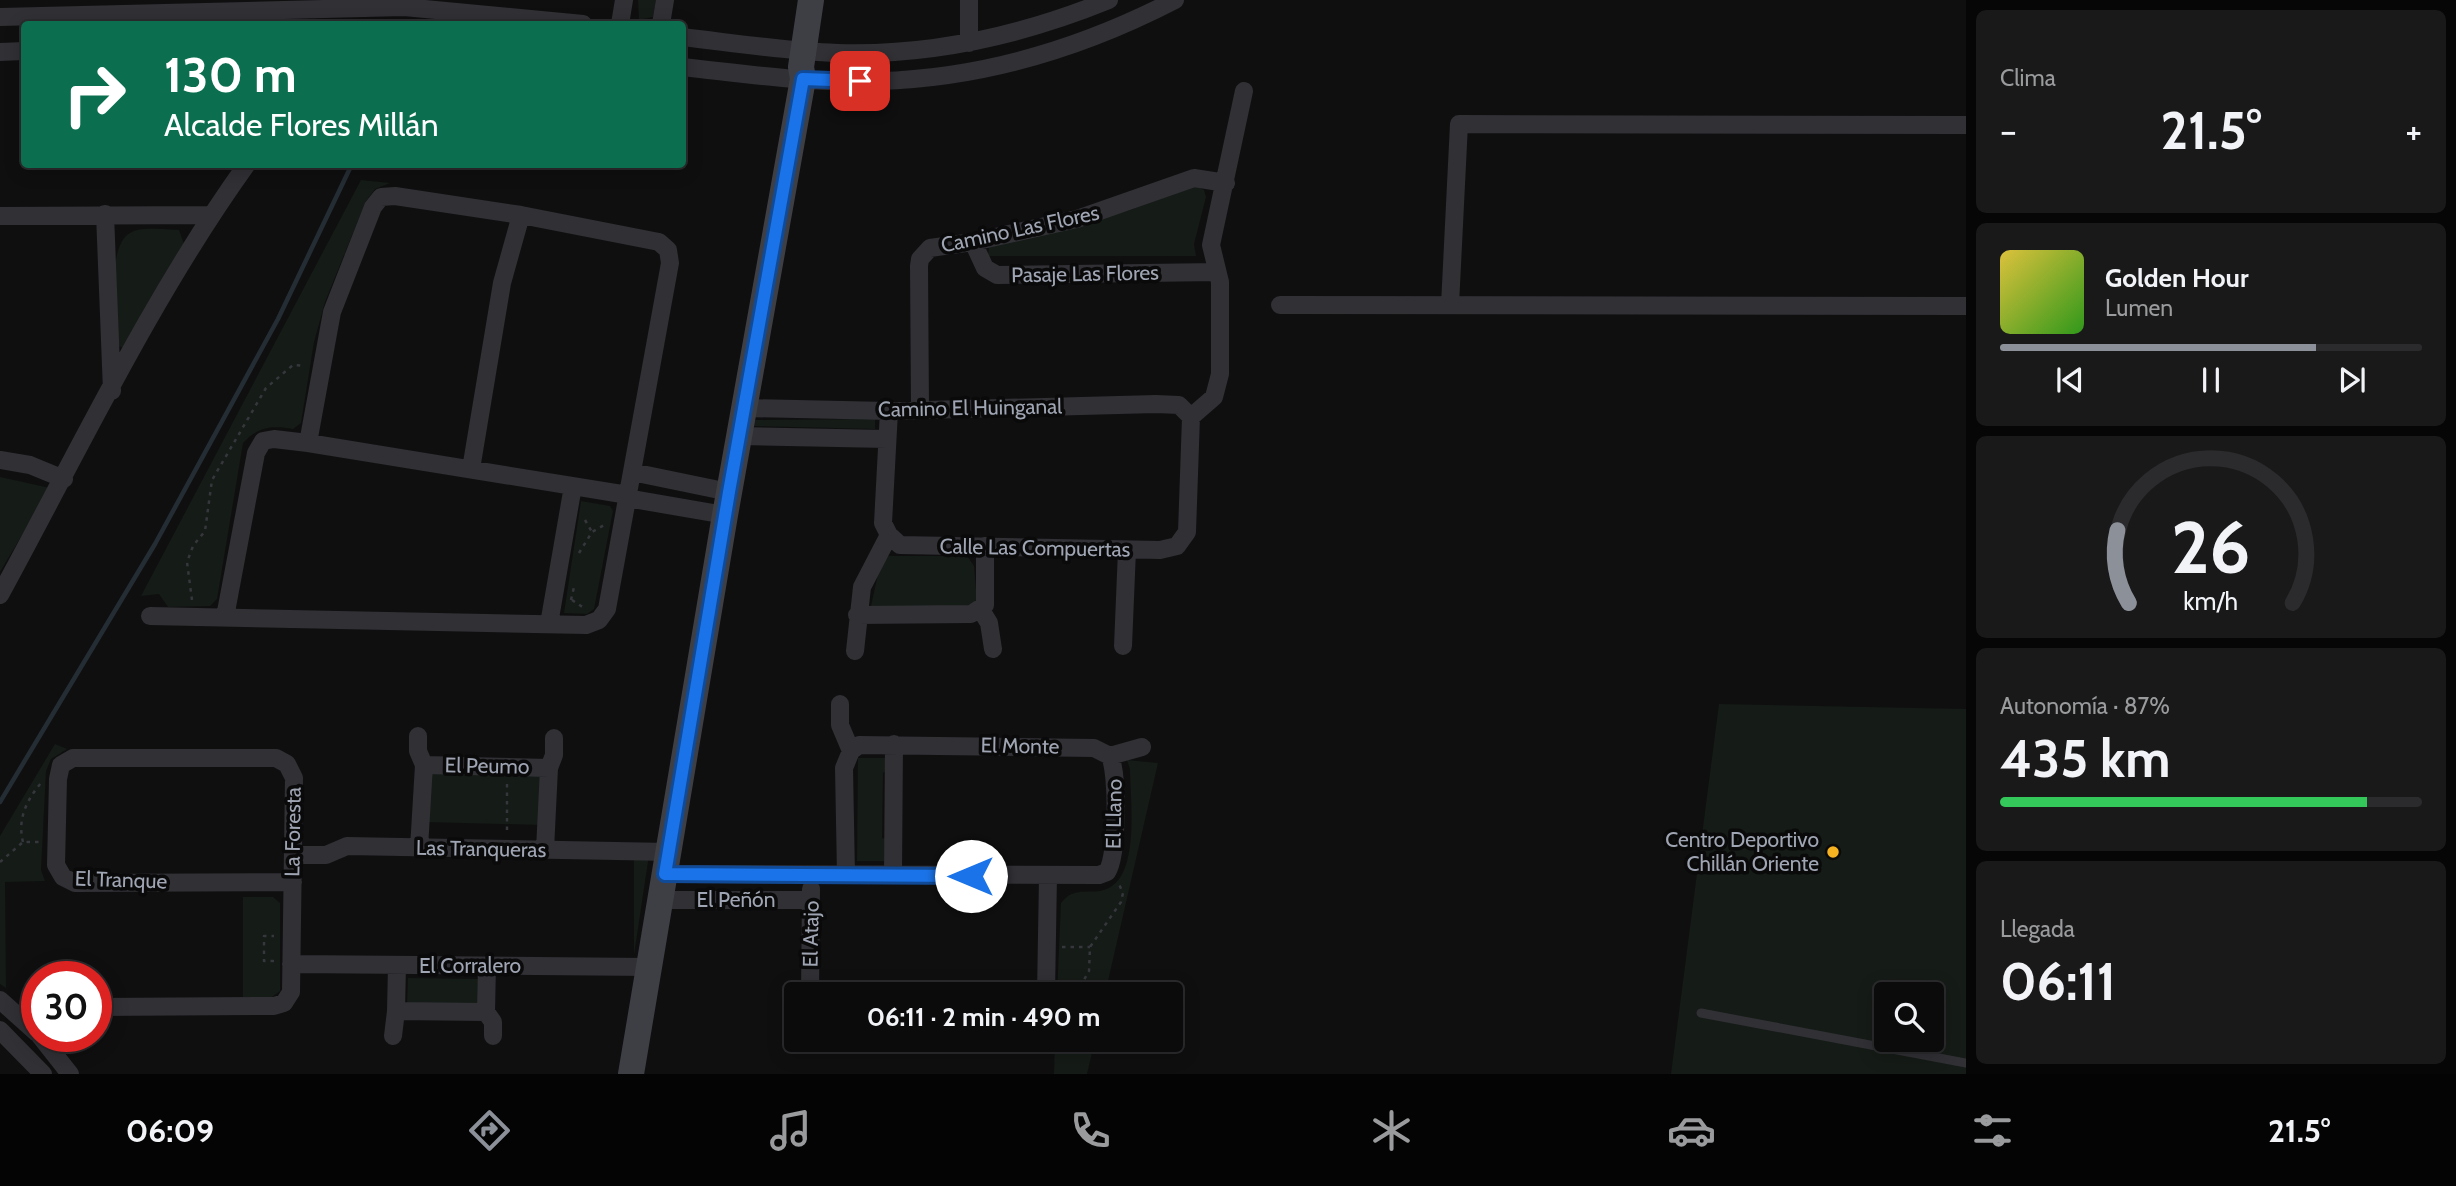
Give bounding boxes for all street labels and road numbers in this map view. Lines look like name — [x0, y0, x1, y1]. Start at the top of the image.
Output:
street label: Camino Las Flores — [938, 199, 1102, 257]
street label: Pasaje Las Flores — [1011, 260, 1159, 288]
street label: Camino El Huinganal — [878, 393, 1062, 422]
street label: Calle Las Compuertas — [939, 533, 1131, 562]
street label: El Monte — [980, 732, 1060, 759]
street label: El Peumo — [444, 752, 530, 779]
street label: El Llano — [1100, 779, 1127, 849]
street label: La Foresta — [279, 787, 306, 877]
street label: Las Tranqueras — [416, 835, 547, 862]
street label: El Tranque — [74, 865, 168, 894]
street label: El Peñón — [697, 887, 775, 912]
street label: El Atajo — [797, 900, 825, 968]
street label: El Corralero — [419, 953, 521, 978]

